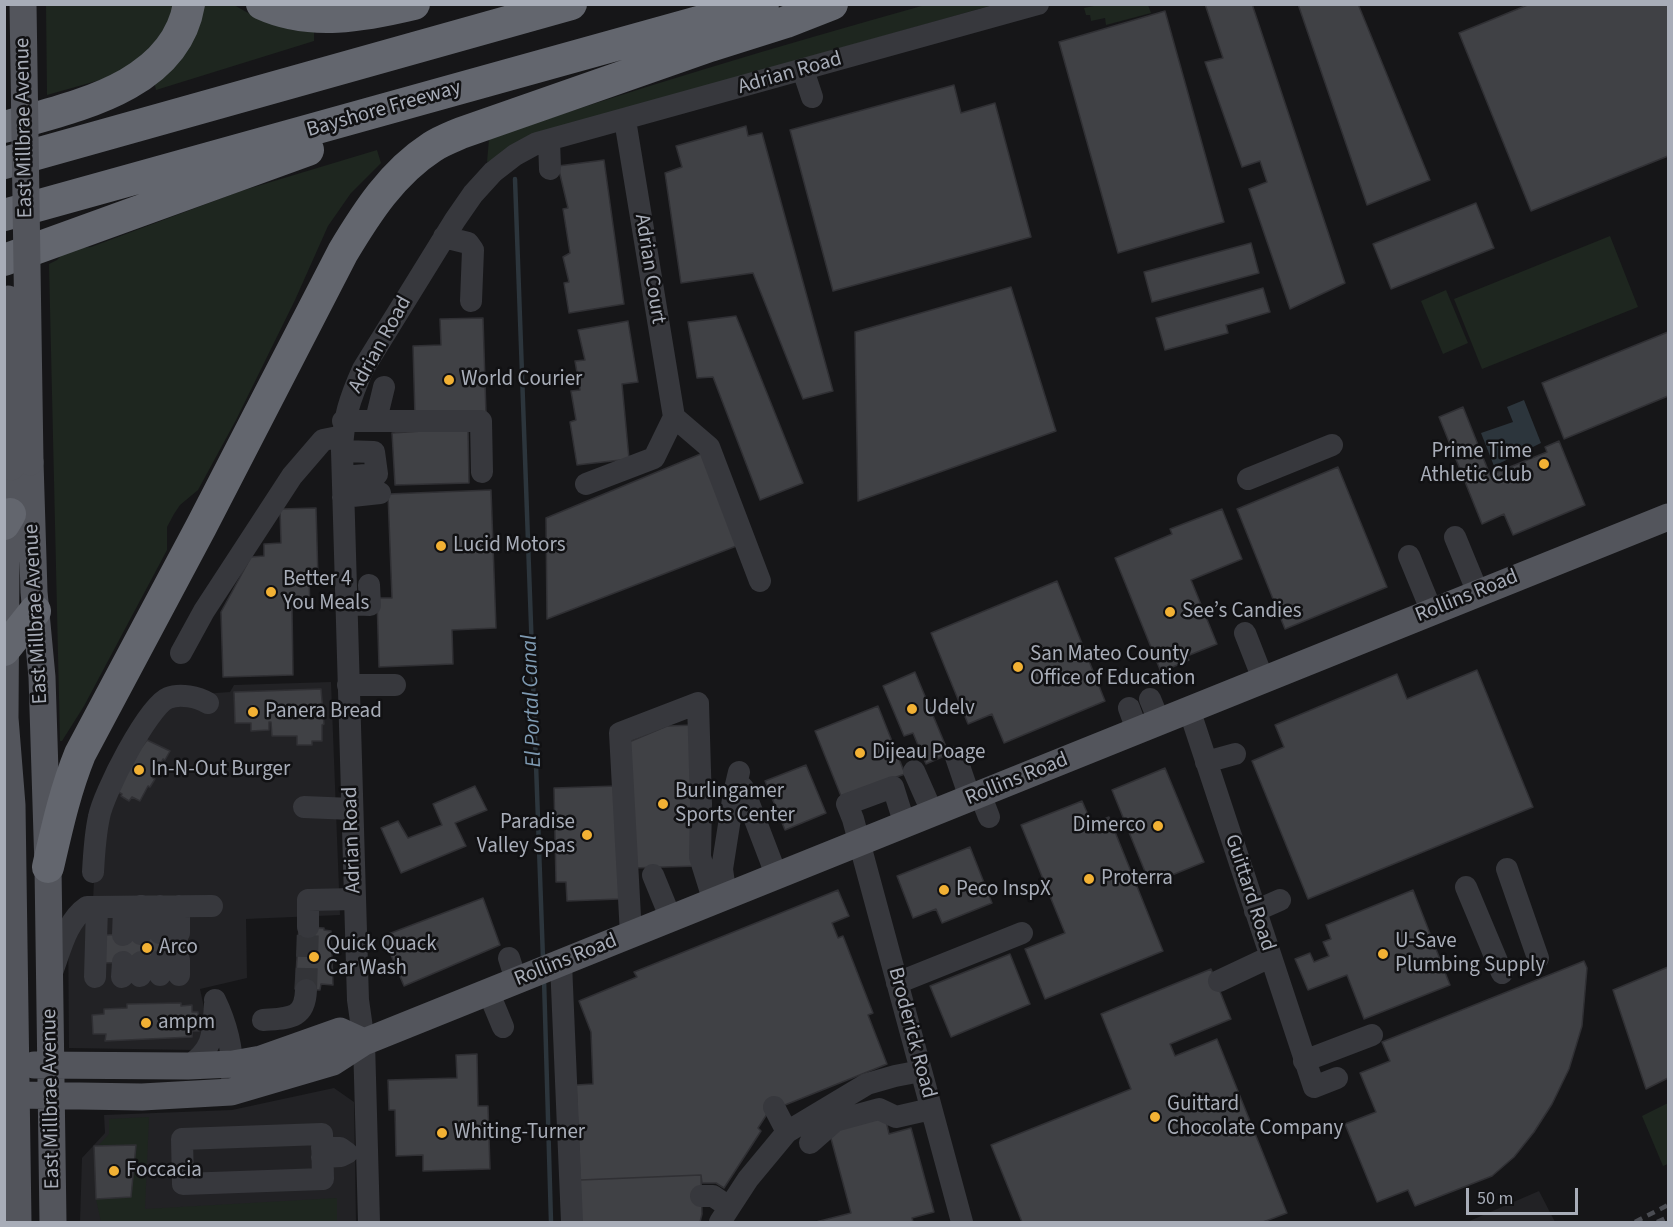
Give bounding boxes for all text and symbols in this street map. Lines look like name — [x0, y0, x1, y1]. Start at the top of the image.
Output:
street label: East Millbrae Avenue — [11, 37, 39, 219]
street label: Adrian Road — [735, 47, 845, 101]
street label: Bayshore Freeway — [304, 76, 464, 144]
street label: Adrian Court — [628, 212, 670, 326]
street label: Adrian Road — [344, 292, 418, 398]
place label: World Courier — [461, 367, 582, 393]
marker: World Courier — [442, 373, 456, 387]
place label: Prime Time Athletic Club — [1420, 439, 1532, 489]
marker: Prime Time Athletic Club — [1537, 457, 1551, 471]
street label: East Millbrae Avenue — [20, 523, 54, 705]
place label: Lucid Motors — [453, 533, 566, 559]
marker: Lucid Motors — [434, 539, 448, 553]
street label: Rollins Road — [1412, 565, 1522, 629]
place label: Better 4 You Meals — [283, 567, 369, 617]
marker: Better 4 You Meals — [264, 585, 278, 599]
place label: See’s Candies — [1182, 599, 1301, 625]
marker: See’s Candies — [1163, 605, 1177, 619]
water label: El Portal Canal — [517, 634, 549, 768]
place label: San Mateo County Office of Education — [1030, 642, 1195, 692]
marker: San Mateo County Office of Education — [1011, 660, 1025, 674]
place label: Udelv — [924, 696, 975, 722]
place label: Panera Bread — [265, 699, 382, 725]
marker: Udelv — [905, 702, 919, 716]
marker: Panera Bread — [246, 705, 260, 719]
place label: Dijeau Poage — [872, 740, 985, 766]
marker: Dijeau Poage — [853, 746, 867, 760]
street label: Rollins Road — [962, 748, 1072, 812]
place label: In-N-Out Burger — [151, 757, 290, 783]
marker: In-N-Out Burger — [132, 763, 146, 777]
place label: Burlingamer Sports Center — [675, 779, 795, 829]
street label: Adrian Road — [339, 786, 367, 894]
marker: Burlingamer Sports Center — [656, 797, 670, 811]
place label: Paradise Valley Spas — [477, 810, 575, 860]
place label: Dimerco — [1073, 813, 1146, 839]
marker: Dimerco — [1151, 819, 1165, 833]
marker: Paradise Valley Spas — [580, 828, 594, 842]
street label: Guittard Road — [1218, 831, 1280, 955]
place label: Proterra — [1101, 866, 1173, 892]
marker: Proterra — [1082, 872, 1096, 886]
place label: Peco InspX — [956, 877, 1051, 903]
marker: Peco InspX — [937, 883, 951, 897]
street label: Rollins Road — [511, 929, 621, 993]
place label: U-Save Plumbing Supply — [1395, 929, 1545, 979]
place label: Quick Quack Car Wash — [326, 932, 437, 982]
place label: Arco — [159, 935, 198, 961]
marker: Arco — [140, 941, 154, 955]
marker: U-Save Plumbing Supply — [1376, 947, 1390, 961]
marker: Quick Quack Car Wash — [307, 950, 321, 964]
street label: Broderick Road — [881, 965, 941, 1101]
street label: East Millbrae Avenue — [38, 1008, 66, 1190]
place label: ampm — [158, 1010, 215, 1036]
marker: ampm — [139, 1016, 153, 1030]
place label: Guittard Chocolate Company — [1167, 1092, 1343, 1142]
marker: Guittard Chocolate Company — [1148, 1110, 1162, 1124]
place label: Whiting-Turner — [454, 1120, 585, 1146]
marker: Whiting-Turner — [435, 1126, 449, 1140]
place label: Foccacia — [126, 1158, 202, 1184]
marker: Foccacia — [107, 1164, 121, 1178]
scale bar — [1469, 1176, 1582, 1214]
text: 50 m — [1477, 1186, 1513, 1211]

